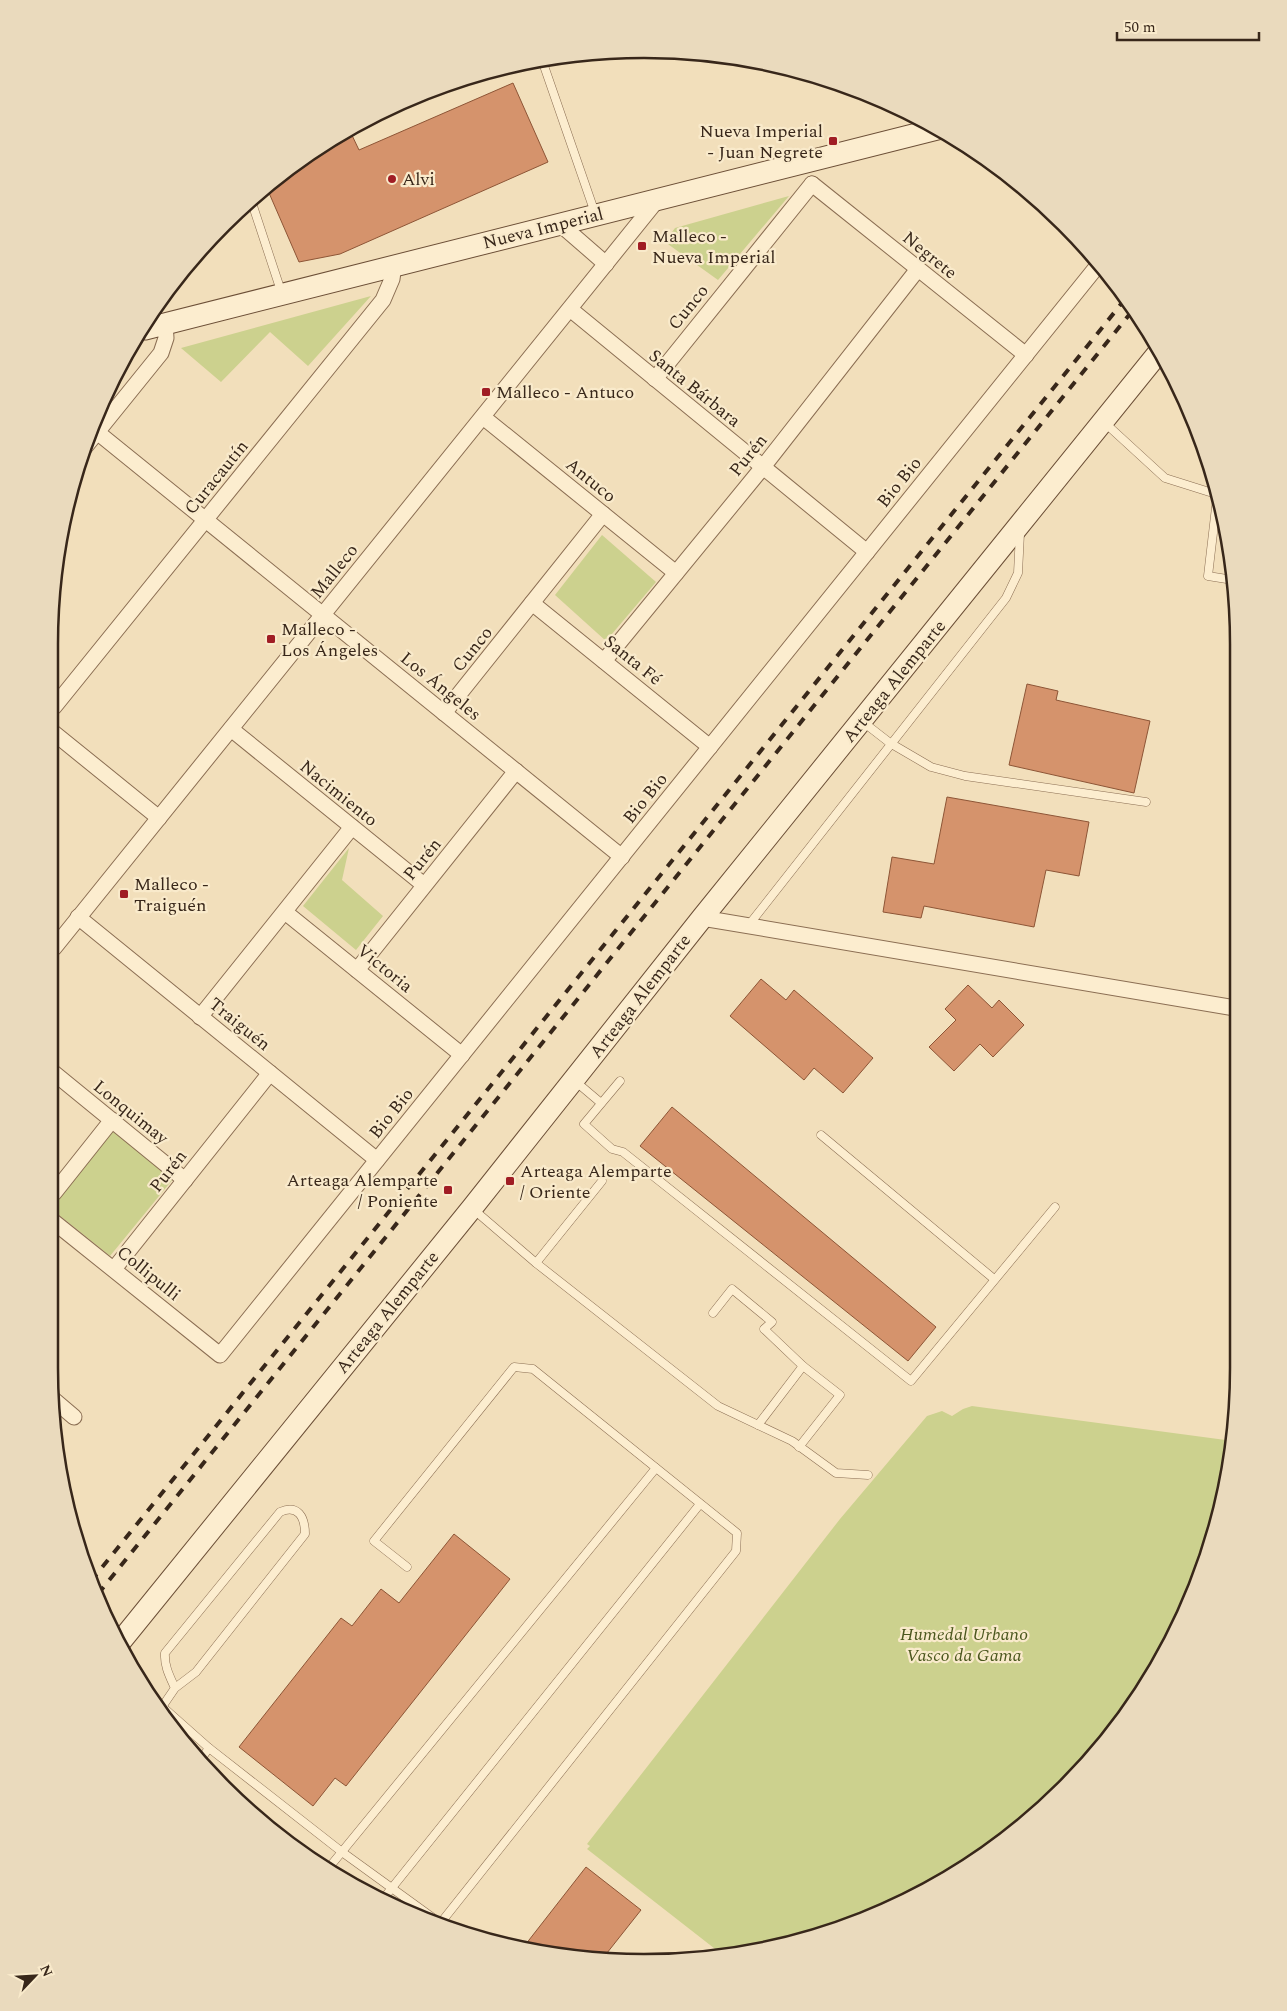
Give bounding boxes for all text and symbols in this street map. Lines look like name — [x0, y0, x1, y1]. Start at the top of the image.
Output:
scale bar — [1117, 10, 1260, 42]
text: 50 m — [1124, 16, 1156, 39]
place label: Nueva Imperial - Juan Negrete — [700, 118, 823, 166]
marker: Nueva Imperial - Juan Negrete — [827, 135, 839, 147]
place label: Alvi — [402, 166, 435, 193]
marker: Alvi — [386, 173, 398, 185]
street label: Nueva Imperial — [480, 200, 606, 257]
place label: Malleco - Nueva Imperial — [652, 223, 775, 271]
street label: Negrete — [896, 225, 963, 286]
marker: Malleco - Nueva Imperial — [636, 240, 648, 252]
street label: Cunco — [662, 279, 715, 336]
street label: Santa Bárbara — [643, 343, 747, 434]
place label: Malleco - Antuco — [496, 379, 634, 406]
marker: Malleco - Antuco — [480, 386, 492, 398]
street label: Purén — [723, 428, 774, 482]
street label: Curacautín — [178, 434, 255, 521]
street label: Antuco — [559, 451, 622, 509]
street label: Bio Bio — [870, 451, 928, 514]
street label: Malleco — [304, 538, 365, 605]
street label: Arteaga Alemparte — [836, 614, 953, 749]
place label: Malleco - Los Ángeles — [281, 616, 378, 664]
street label: Cunco — [446, 621, 499, 678]
street label: Santa Fé — [598, 628, 668, 692]
marker: Malleco - Los Ángeles — [265, 633, 277, 645]
street label: Los Ángeles — [394, 645, 487, 728]
street label: Nacimiento — [294, 753, 384, 833]
street label: Bio Bio — [616, 767, 674, 830]
street label: Purén — [397, 832, 448, 886]
place label: Malleco - Traiguén — [134, 871, 209, 919]
marker: Malleco - Traiguén — [118, 888, 130, 900]
street label: Arteaga Alemparte — [583, 928, 698, 1064]
street label: Victoria — [351, 937, 419, 1000]
street label: Traiguén — [203, 991, 276, 1058]
street label: Lonquimay — [87, 1074, 175, 1152]
street label: Bio Bio — [362, 1082, 420, 1145]
street label: Purén — [143, 1144, 194, 1199]
place label: Arteaga Alemparte / Oriente — [520, 1158, 672, 1206]
place label: Arteaga Alemparte / Poniente — [286, 1167, 438, 1215]
marker: Arteaga Alemparte / Oriente — [504, 1175, 516, 1187]
marker: Arteaga Alemparte / Poniente — [442, 1184, 454, 1196]
street label: Collipulli — [111, 1239, 187, 1308]
street label: Arteaga Alemparte — [329, 1245, 446, 1380]
park label: Humedal Urbano Vasco da Gama — [900, 1621, 1028, 1669]
north arrow — [10, 1951, 60, 2001]
text: N — [34, 1961, 58, 1980]

